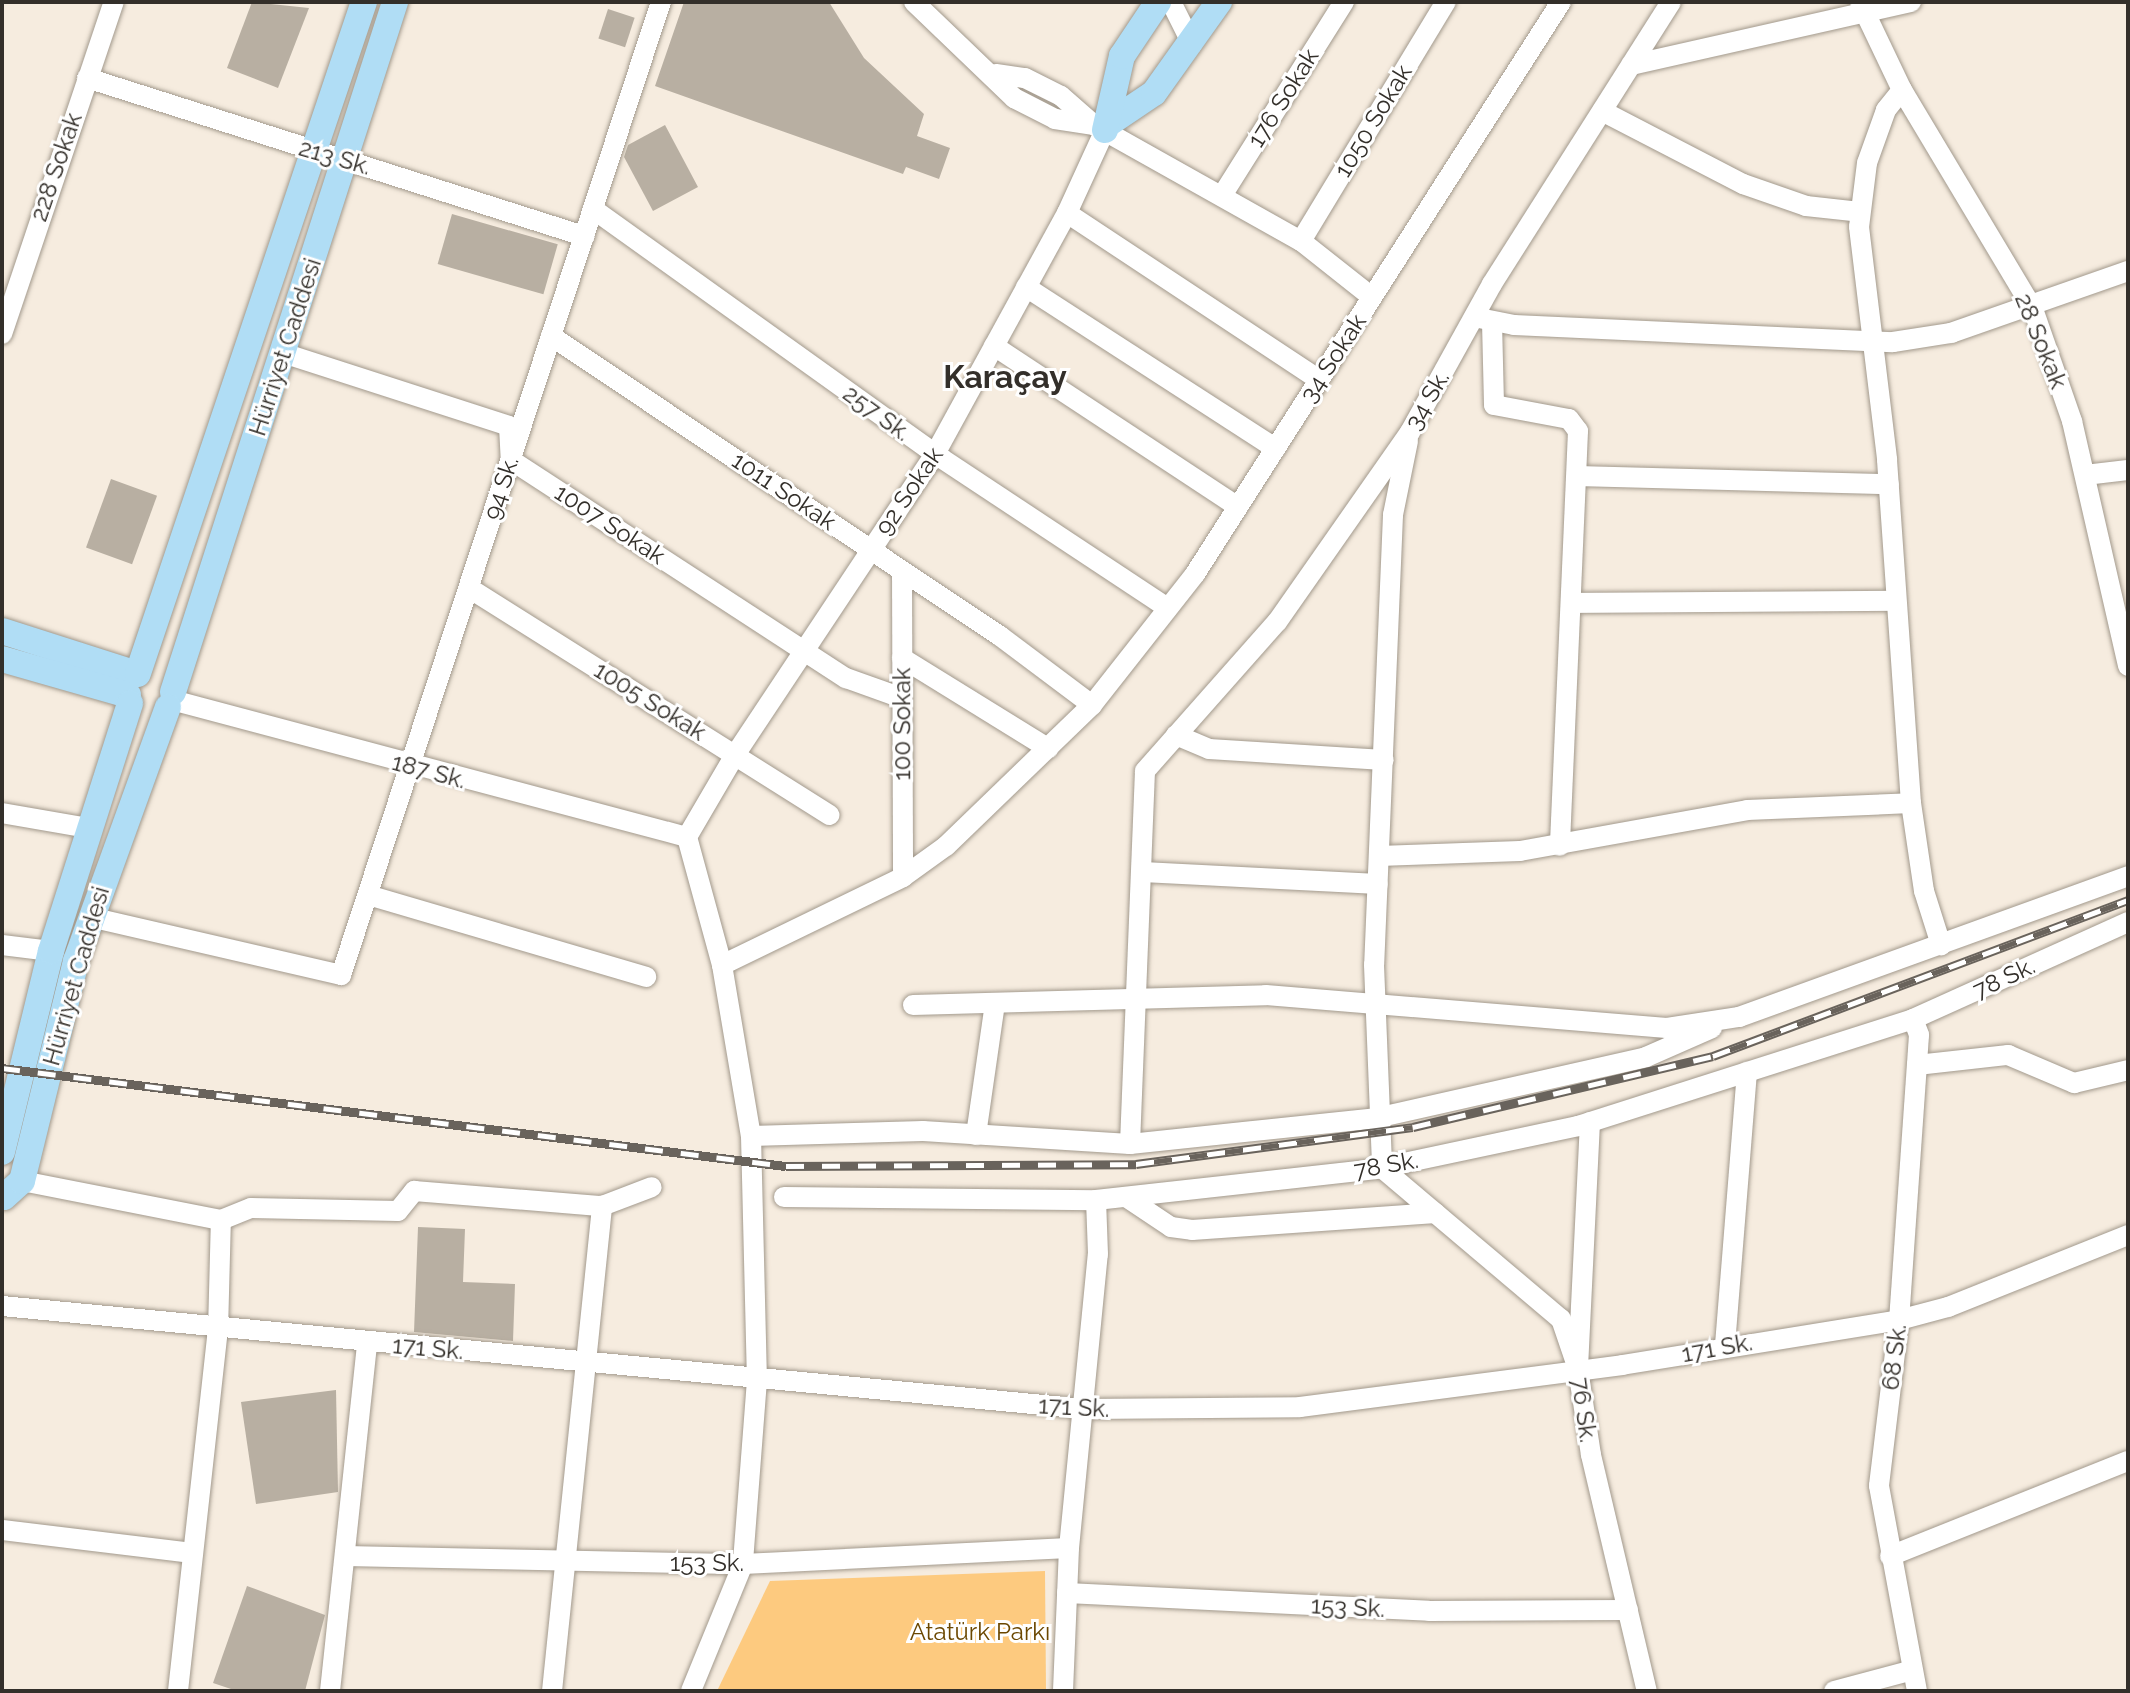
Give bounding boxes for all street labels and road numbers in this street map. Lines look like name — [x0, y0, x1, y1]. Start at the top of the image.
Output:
street label: 176 Sokak — [1241, 43, 1325, 153]
street label: 1050 Sokak — [1328, 60, 1418, 182]
street label: 228 Sokak — [24, 109, 88, 225]
street label: 213 Sk. — [296, 133, 374, 181]
street label: Hürriyet Caddesi — [243, 255, 327, 439]
street label: 28 Sokak — [2009, 289, 2073, 393]
street label: 34 Sokak — [1294, 308, 1372, 408]
street label: 34 Sk. — [1399, 365, 1455, 435]
street label: 257 Sk. — [838, 379, 916, 447]
street label: 92 Sokak — [869, 441, 949, 541]
street label: 1011 Sokak — [727, 446, 841, 536]
street label: 94 Sk. — [477, 453, 525, 523]
street label: 1007 Sokak — [549, 478, 671, 570]
street label: 1005 Sokak — [589, 655, 711, 747]
street label: 100 Sokak — [888, 667, 916, 781]
street label: 187 Sk. — [389, 747, 469, 795]
street label: Hürriyet Caddesi — [37, 883, 115, 1069]
street label: 78 Sk. — [1968, 951, 2040, 1005]
street label: 78 Sk. — [1351, 1145, 1421, 1185]
street label: 68 Sk. — [1876, 1322, 1912, 1392]
street label: 171 Sk. — [1679, 1328, 1755, 1368]
street label: 171 Sk. — [391, 1331, 465, 1365]
street label: 76 Sk. — [1565, 1376, 1603, 1444]
street label: 171 Sk. — [1038, 1391, 1110, 1423]
street label: 153 Sk. — [670, 1549, 744, 1577]
street label: 153 Sk. — [1310, 1591, 1386, 1623]

